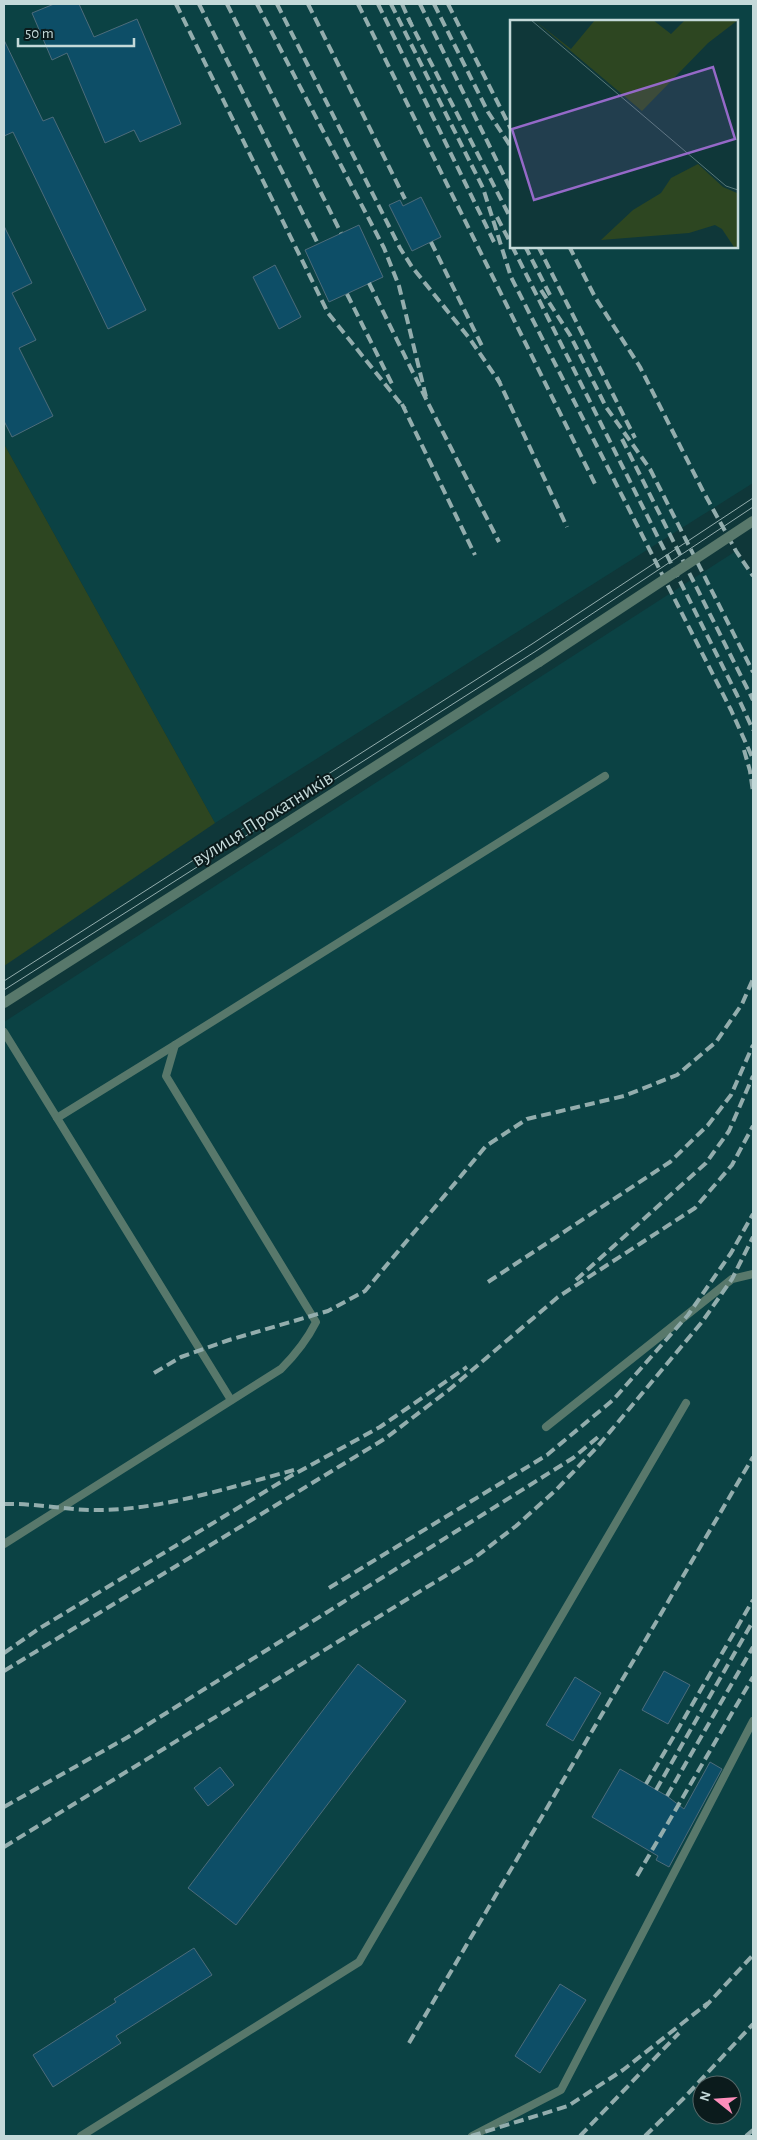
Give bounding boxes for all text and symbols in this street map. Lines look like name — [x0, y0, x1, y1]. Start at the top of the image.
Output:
scale bar — [18, 15, 134, 47]
inset map — [510, 20, 737, 248]
text: 50 m — [25, 26, 54, 41]
street label: вулиця Прокатників — [189, 767, 336, 870]
north arrow — [692, 2075, 742, 2125]
text: N — [697, 2090, 714, 2103]

